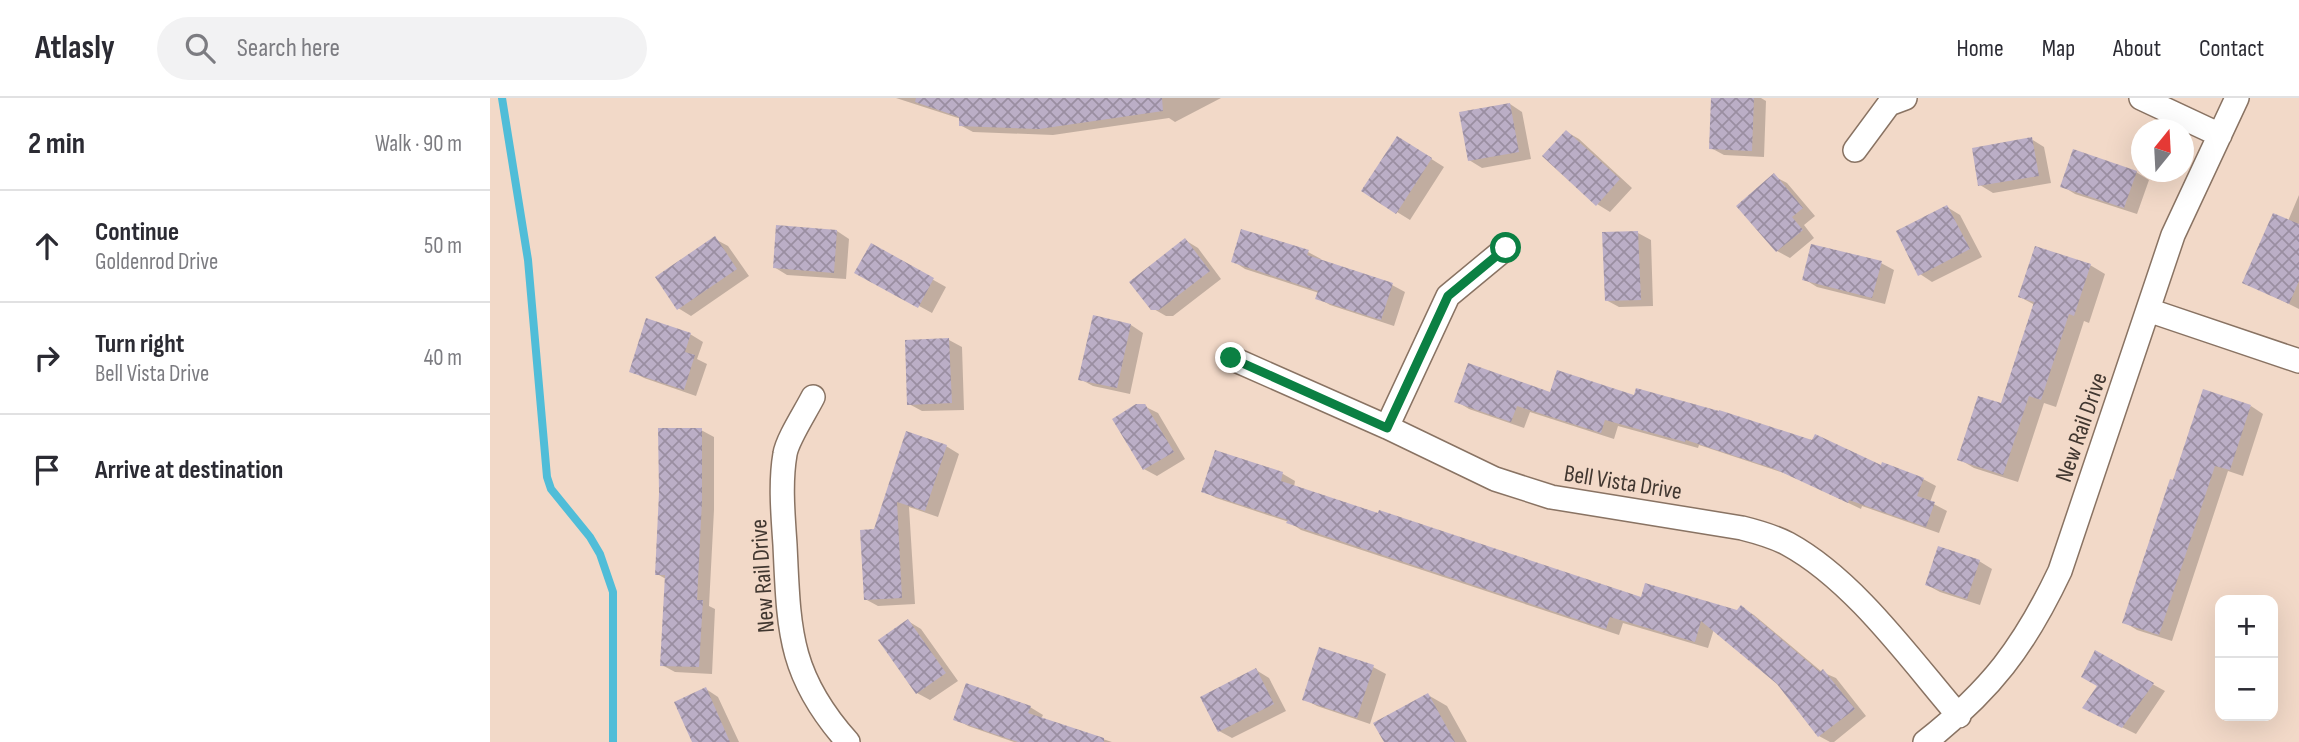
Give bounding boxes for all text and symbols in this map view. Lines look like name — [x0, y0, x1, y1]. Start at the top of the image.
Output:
search box — [157, 17, 647, 80]
text: Atlasly — [35, 28, 115, 68]
icon: search — [181, 29, 219, 67]
text: Search here — [237, 33, 340, 64]
text: Home — [1956, 34, 2004, 63]
text: Map — [2042, 34, 2075, 63]
text: About — [2113, 34, 2161, 63]
text: Contact — [2199, 34, 2264, 63]
north arrow — [2131, 119, 2194, 182]
text: 2 min — [28, 126, 85, 162]
text: Walk · 90 m — [375, 130, 462, 158]
text: Continue — [95, 217, 179, 248]
icon: ahead — [28, 227, 66, 265]
text: 50 m — [424, 232, 462, 260]
route start — [1490, 232, 1521, 263]
text: Goldenrod Drive — [95, 248, 218, 276]
text: Turn right — [95, 329, 184, 360]
icon: right — [28, 339, 66, 377]
route end — [1215, 342, 1246, 373]
text: 40 m — [424, 344, 462, 372]
text: Bell Vista Drive — [95, 360, 209, 388]
street label: New Rail Drive — [2049, 369, 2114, 486]
icon: arrive — [28, 451, 66, 489]
text: Arrive at destination — [95, 455, 283, 486]
street label: Bell Vista Drive — [1562, 459, 1684, 506]
street label: New Rail Drive — [744, 518, 781, 634]
map controls — [2215, 595, 2278, 721]
button: + — [2215, 595, 2278, 658]
button: − — [2215, 658, 2278, 721]

